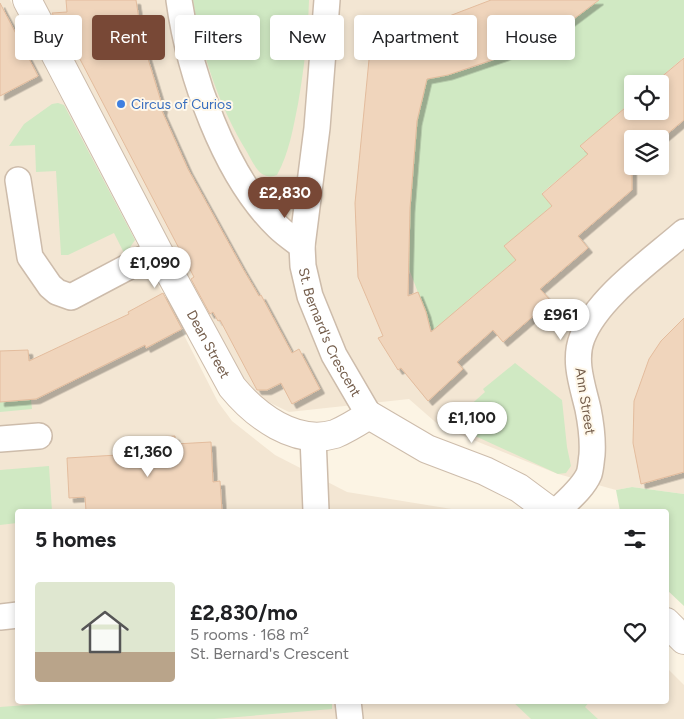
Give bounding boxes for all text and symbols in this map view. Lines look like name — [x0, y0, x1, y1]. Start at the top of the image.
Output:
chip: Buy — [15, 15, 82, 60]
chip: Rent — [92, 15, 165, 60]
chip: Filters — [175, 15, 260, 60]
chip: New — [270, 15, 344, 60]
chip: Apartment — [354, 15, 477, 60]
chip: House — [487, 15, 575, 60]
map controls — [624, 75, 669, 175]
button: locate — [624, 75, 669, 120]
place label: Circus of Curios — [131, 96, 232, 113]
marker: Circus of Curios — [115, 98, 127, 110]
button: layers — [624, 130, 669, 175]
pin: £2,830 — [244, 176, 326, 219]
text: £2,830 — [259, 183, 311, 202]
pin: £1,090 — [114, 246, 196, 289]
text: £1,090 — [130, 253, 180, 272]
street label: St. Bernard's Crescent — [295, 266, 365, 400]
pin: £961 — [531, 298, 591, 341]
text: £961 — [544, 305, 578, 324]
street label: Dean Street — [183, 307, 234, 381]
street label: Ann Street — [571, 366, 599, 436]
pin: £1,100 — [431, 402, 513, 444]
text: £1,100 — [448, 408, 496, 427]
pin: £1,360 — [107, 436, 189, 478]
text: £1,360 — [124, 442, 172, 461]
icon: filters — [621, 525, 649, 553]
text: 5 homes — [35, 527, 116, 552]
text: £2,830/mo — [190, 600, 298, 625]
icon: home — [75, 602, 135, 662]
icon: heart — [621, 618, 649, 646]
text: 5 rooms · 168 m² — [190, 625, 309, 644]
text: St. Bernard's Crescent — [190, 644, 349, 663]

